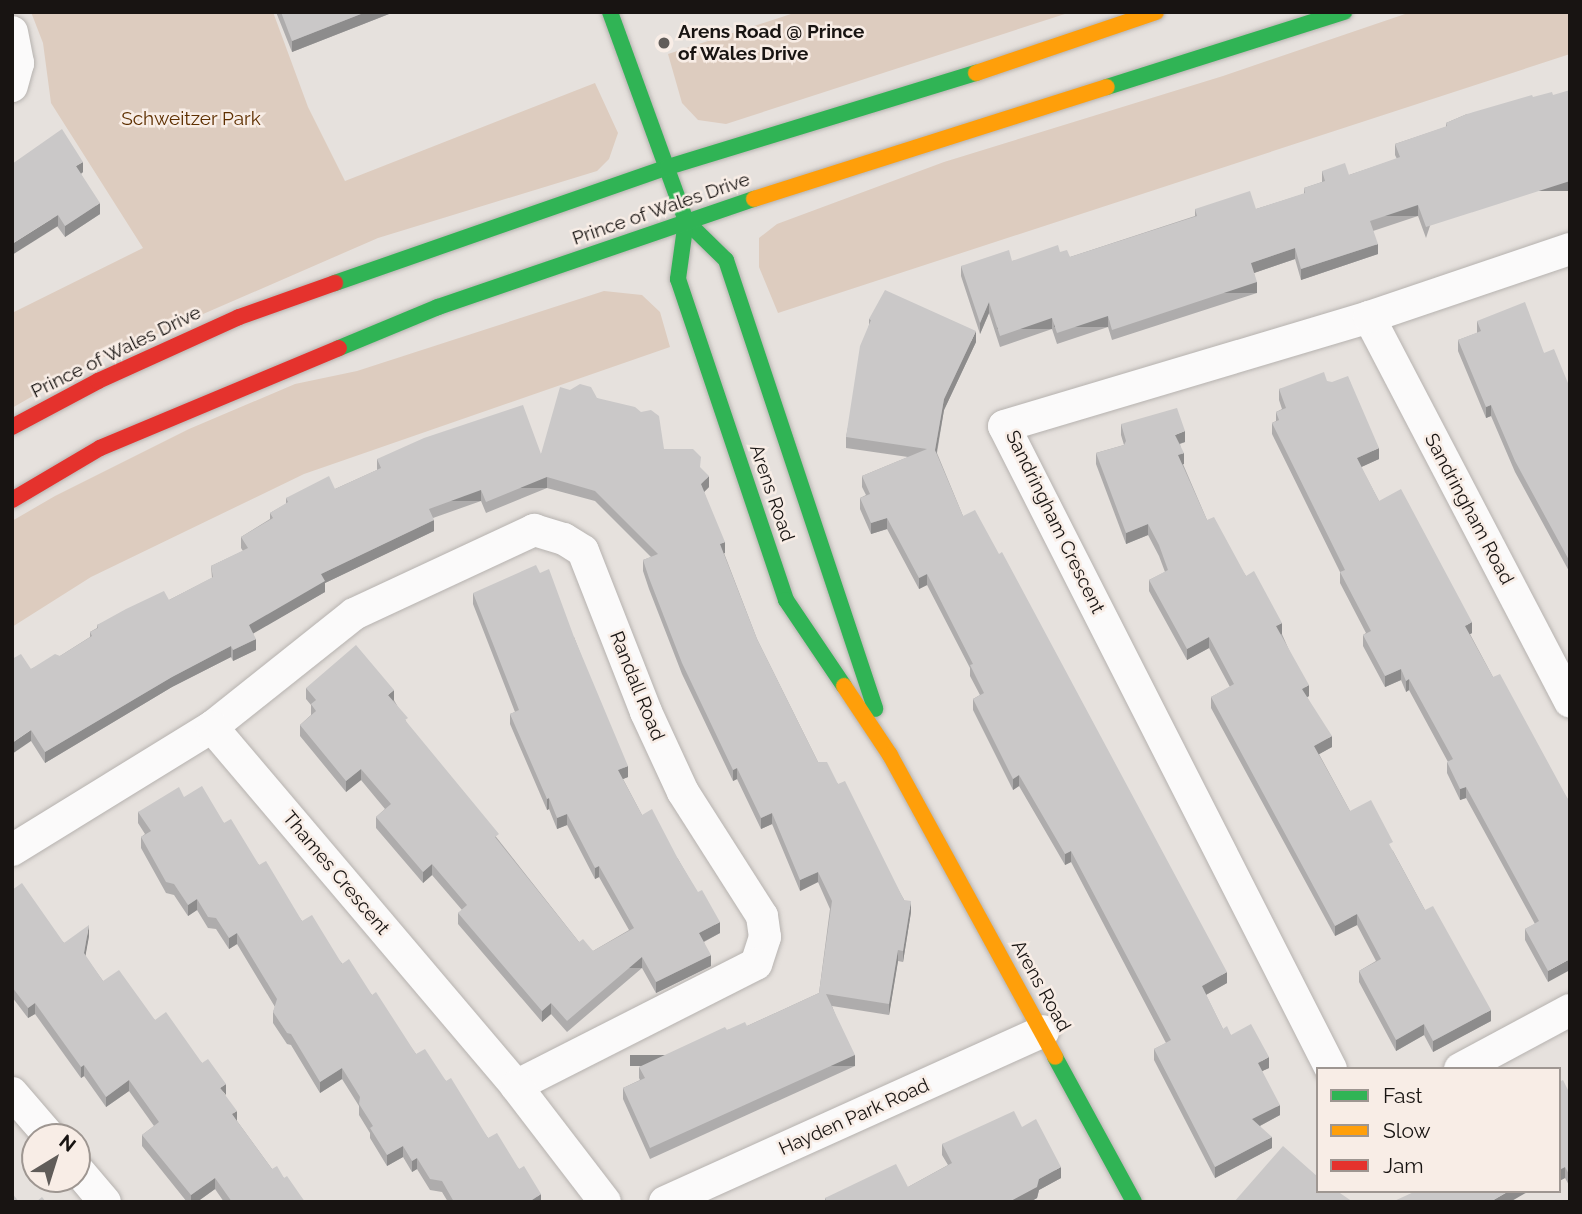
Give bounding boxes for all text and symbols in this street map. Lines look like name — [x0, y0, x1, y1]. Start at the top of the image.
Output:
place label: Arens Road @ Prince of Wales Drive — [678, 21, 864, 65]
marker: Arens Road @ Prince of Wales Drive — [656, 35, 672, 51]
park label: Schweitzer Park — [121, 108, 261, 130]
street label: Prince of Wales Drive — [569, 168, 753, 250]
street label: Prince of Wales Drive — [27, 301, 205, 403]
street label: Sandringham Crescent — [1001, 427, 1109, 617]
street label: Sandringham Road — [1420, 430, 1518, 588]
street label: Arens Road — [745, 442, 799, 544]
street label: Randall Road — [605, 628, 669, 744]
street label: Thames Crescent — [278, 807, 394, 939]
street label: Arens Road — [1007, 936, 1075, 1036]
legend — [1316, 1067, 1561, 1193]
street label: Hayden Park Road — [775, 1074, 933, 1160]
text: Fast — [1383, 1083, 1423, 1108]
text: Slow — [1383, 1118, 1431, 1143]
north arrow — [21, 1123, 91, 1193]
text: N — [55, 1130, 80, 1156]
text: Jam — [1383, 1153, 1424, 1178]

